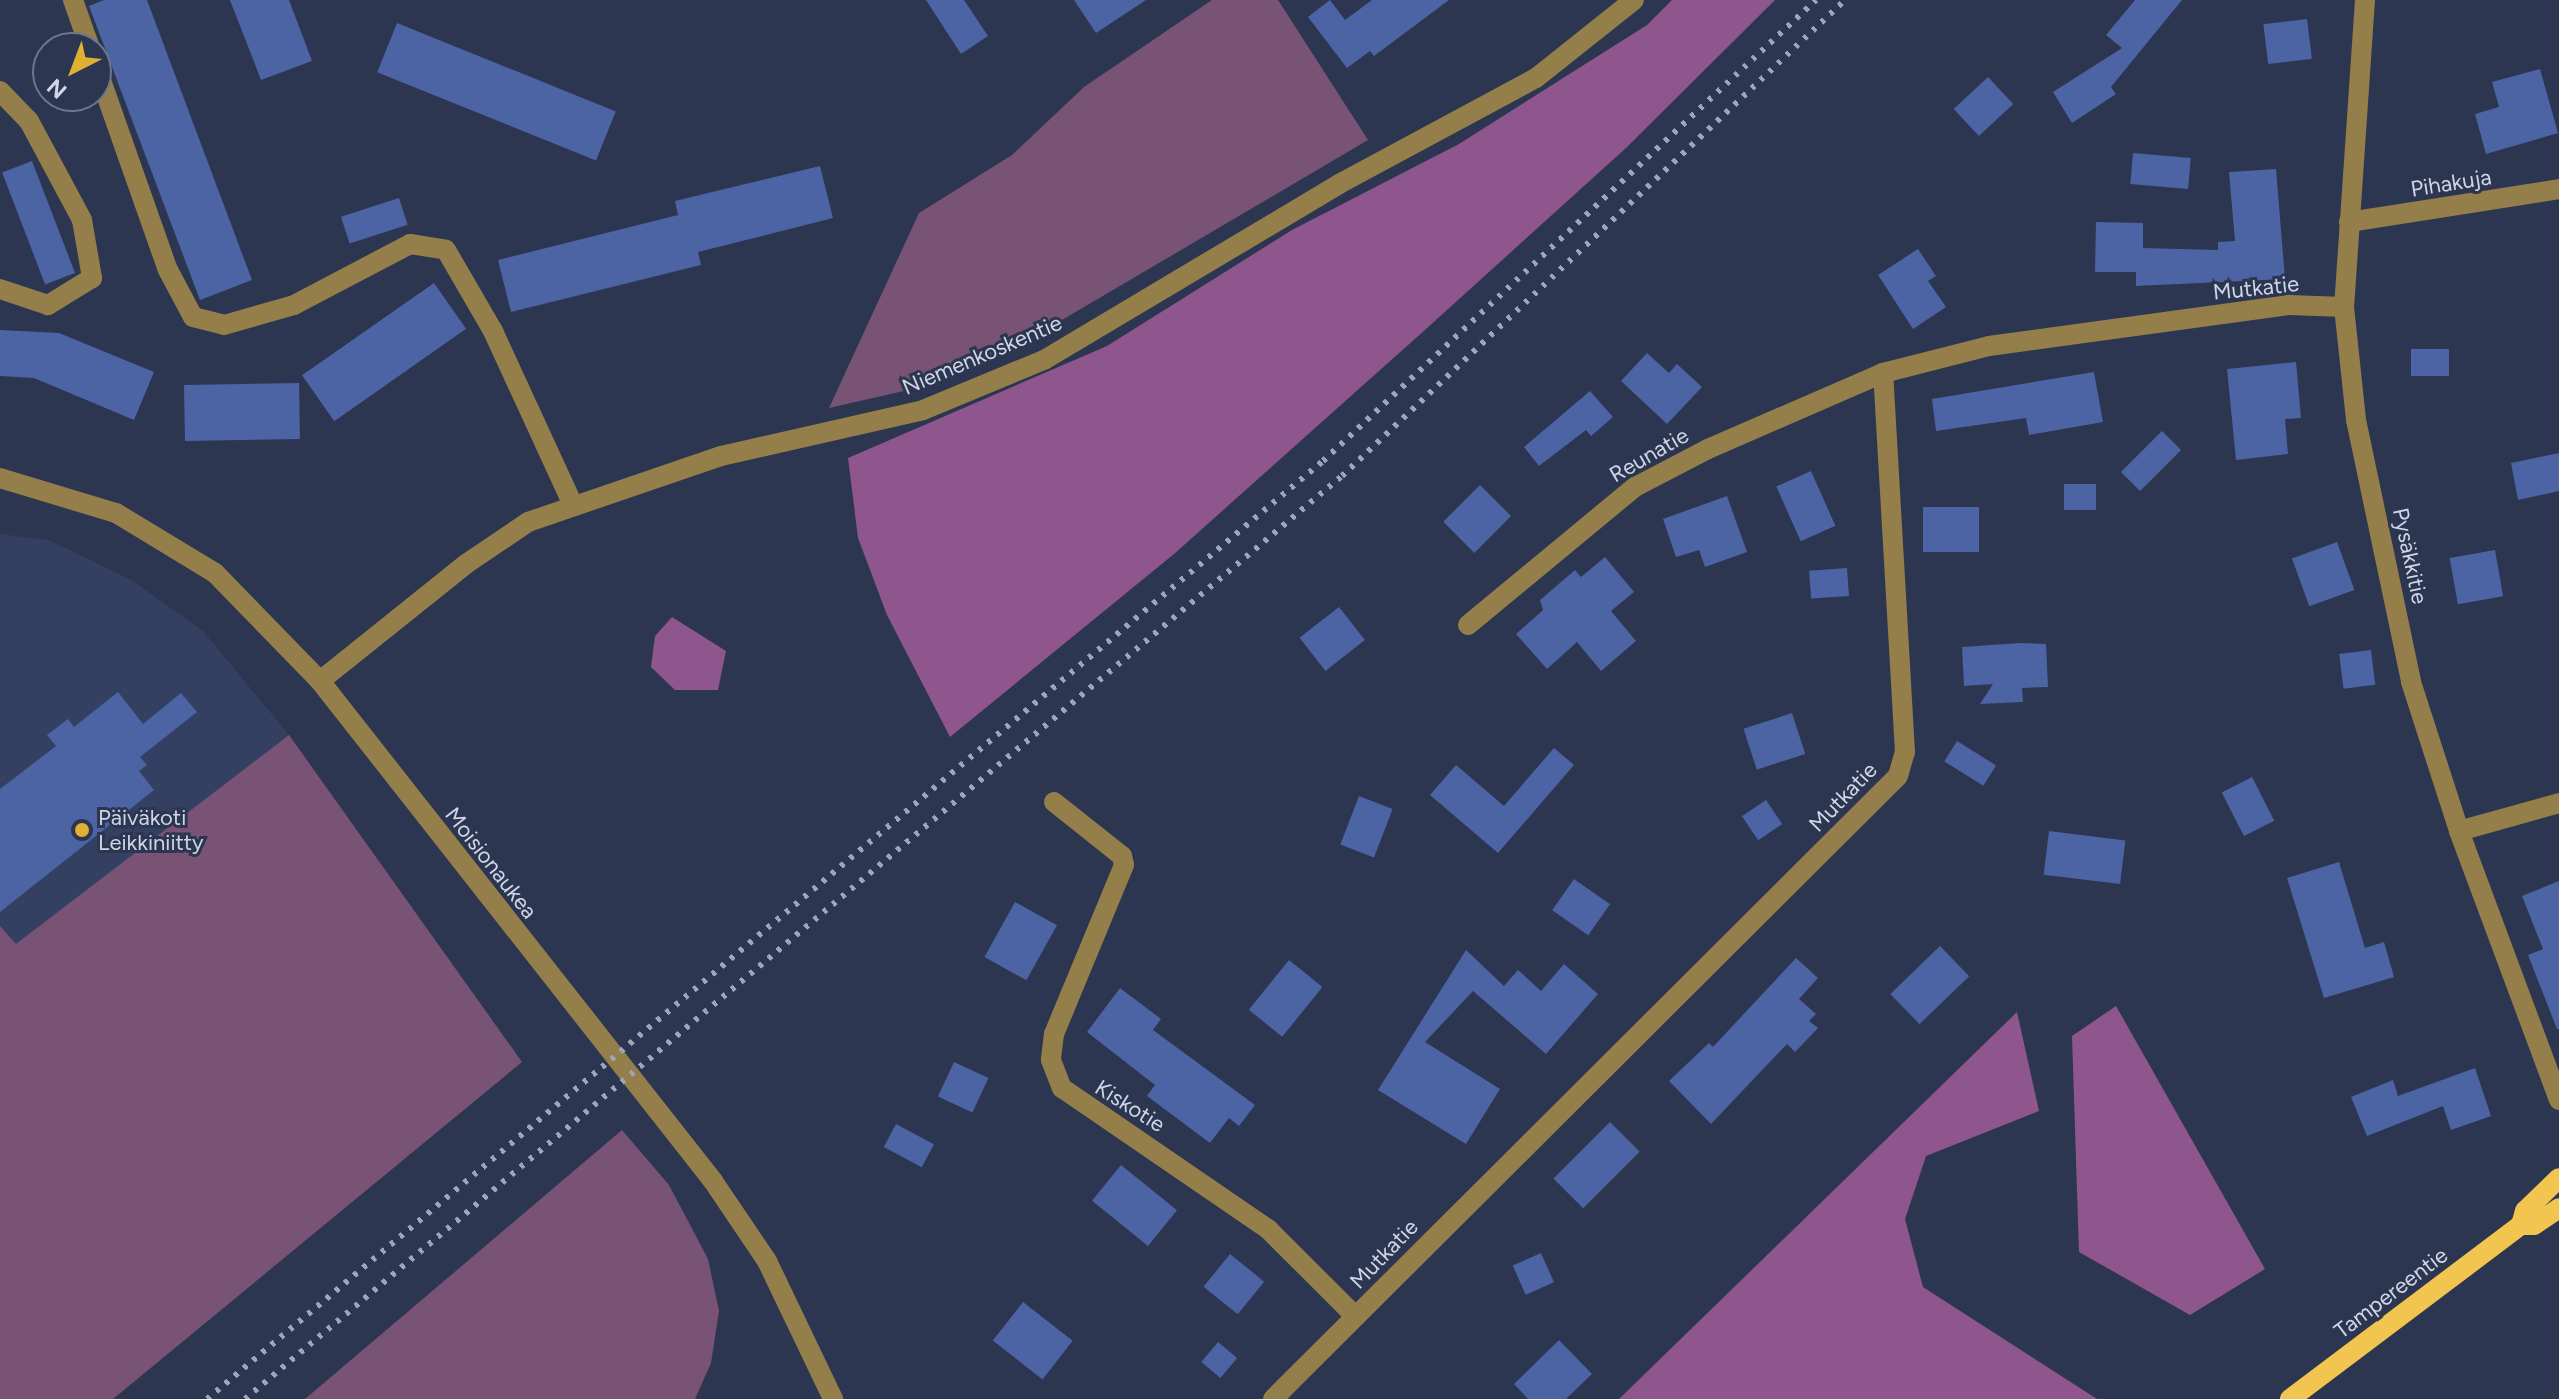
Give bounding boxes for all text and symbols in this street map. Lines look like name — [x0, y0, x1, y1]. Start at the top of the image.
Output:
north arrow — [32, 32, 112, 112]
text: N — [42, 73, 72, 104]
street label: Pihakuja — [2409, 164, 2493, 202]
street label: Mutkatie — [2212, 270, 2300, 306]
street label: Niemenkoskentie — [898, 309, 1066, 401]
street label: Reunatie — [1605, 422, 1693, 488]
street label: Pysäkkitie — [2387, 506, 2433, 606]
street label: Mutkatie — [1804, 757, 1882, 837]
street label: Moisionaukea — [439, 802, 543, 924]
place label: Päiväkoti Leikkiniitty — [98, 804, 204, 856]
marker: Päiväkoti Leikkiniitty — [73, 821, 91, 839]
street label: Kiskotie — [1090, 1074, 1170, 1138]
street label: Mutkatie — [1345, 1214, 1423, 1294]
street label: Tampereentie — [2329, 1242, 2453, 1344]

